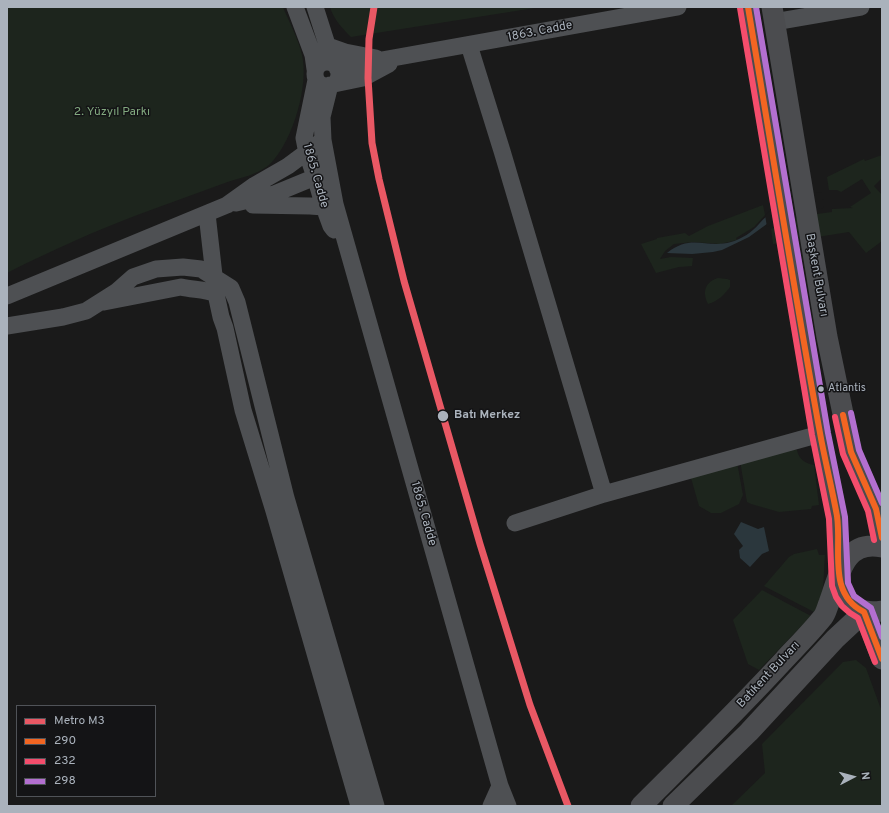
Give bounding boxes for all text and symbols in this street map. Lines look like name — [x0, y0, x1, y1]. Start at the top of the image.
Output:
street label: 1863. Cadde — [506, 19, 574, 45]
park label: 2. Yüzyıl Parkı — [74, 106, 150, 120]
street label: 1865. Cadde — [299, 142, 331, 210]
street label: Başkent Bulvarı — [802, 232, 830, 318]
place label: Atlantis — [828, 382, 866, 396]
marker: Atlantis — [816, 384, 826, 394]
marker: Batı Merkez — [436, 409, 450, 423]
place label: Batı Merkez — [454, 409, 520, 423]
street label: 1865. Cadde — [407, 480, 439, 548]
street label: Batıkent Bulvarı — [735, 639, 803, 711]
legend — [16, 705, 156, 797]
text: Metro M3 — [54, 713, 105, 729]
text: 290 — [54, 733, 76, 749]
text: 232 — [54, 753, 76, 769]
north arrow — [833, 757, 873, 797]
text: N — [858, 771, 872, 780]
text: 298 — [54, 773, 76, 789]

